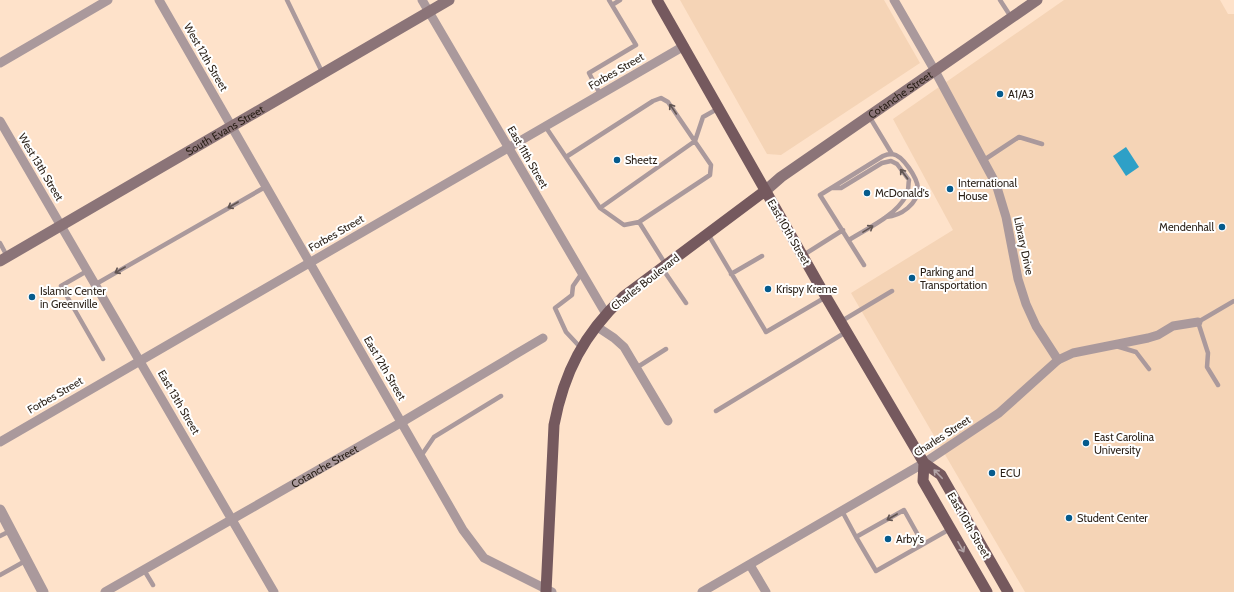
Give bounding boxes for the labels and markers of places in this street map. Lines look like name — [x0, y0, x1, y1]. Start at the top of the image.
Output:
place label: A1/A3 — [1008, 87, 1034, 101]
marker: A1/A3 — [995, 89, 1005, 99]
place label: Sheetz — [625, 153, 657, 167]
marker: Sheetz — [612, 155, 622, 165]
place label: International House — [958, 176, 1017, 203]
marker: International House — [945, 184, 955, 194]
place label: McDonald's — [875, 186, 930, 200]
marker: McDonald's — [862, 188, 872, 198]
place label: Mendenhall — [1159, 220, 1214, 234]
marker: Mendenhall — [1217, 222, 1227, 232]
place label: Parking and Transportation — [920, 265, 987, 292]
marker: Parking and Transportation — [907, 273, 917, 283]
place label: Krispy Kreme — [776, 282, 837, 296]
place label: Islamic Center in Greenville — [40, 284, 106, 311]
marker: Krispy Kreme — [763, 284, 773, 294]
marker: Islamic Center in Greenville — [27, 292, 37, 302]
place label: East Carolina University — [1094, 430, 1155, 457]
marker: East Carolina University — [1081, 438, 1091, 448]
place label: ECU — [1000, 466, 1021, 480]
marker: ECU — [987, 468, 997, 478]
place label: Student Center — [1077, 511, 1148, 525]
marker: Student Center — [1064, 513, 1074, 523]
place label: Arby's — [896, 532, 925, 546]
marker: Arby's — [883, 534, 893, 544]

